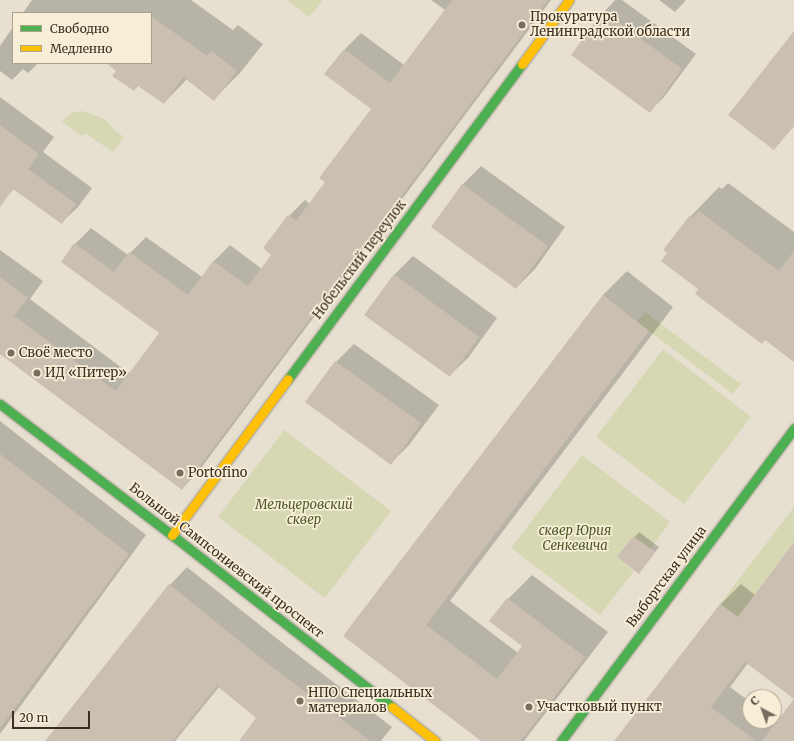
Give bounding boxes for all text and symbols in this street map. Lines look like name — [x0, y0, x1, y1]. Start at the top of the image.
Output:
place label: Прокуратура Ленинградской области — [530, 10, 690, 41]
legend — [12, 12, 152, 64]
marker: Прокуратура Ленинградской области — [517, 20, 527, 30]
text: Свободно — [50, 21, 109, 36]
text: Медленно — [50, 41, 112, 56]
street label: Нобельский переулок — [310, 197, 410, 323]
place label: Своё место — [19, 345, 92, 361]
marker: Своё место — [6, 348, 16, 358]
place label: ИД «Питер» — [45, 365, 127, 381]
marker: ИД «Питер» — [32, 368, 42, 378]
place label: Portofino — [188, 465, 247, 481]
marker: Portofino — [175, 468, 185, 478]
street label: Большой Сампсониевский проспект — [126, 480, 326, 642]
park label: Мельцеровский сквер — [255, 498, 353, 529]
street label: Выборгская улица — [624, 523, 710, 631]
park label: сквер Юрия Сенкевича — [539, 524, 611, 555]
place label: НПО Специальных материалов — [308, 686, 432, 717]
north arrow — [742, 689, 782, 729]
text: С — [747, 693, 762, 708]
marker: НПО Специальных материалов — [295, 696, 305, 706]
place label: Участковый пункт — [537, 699, 662, 715]
marker: Участковый пункт — [524, 702, 534, 712]
scale bar — [14, 703, 92, 729]
text: 20 m — [19, 710, 48, 725]

